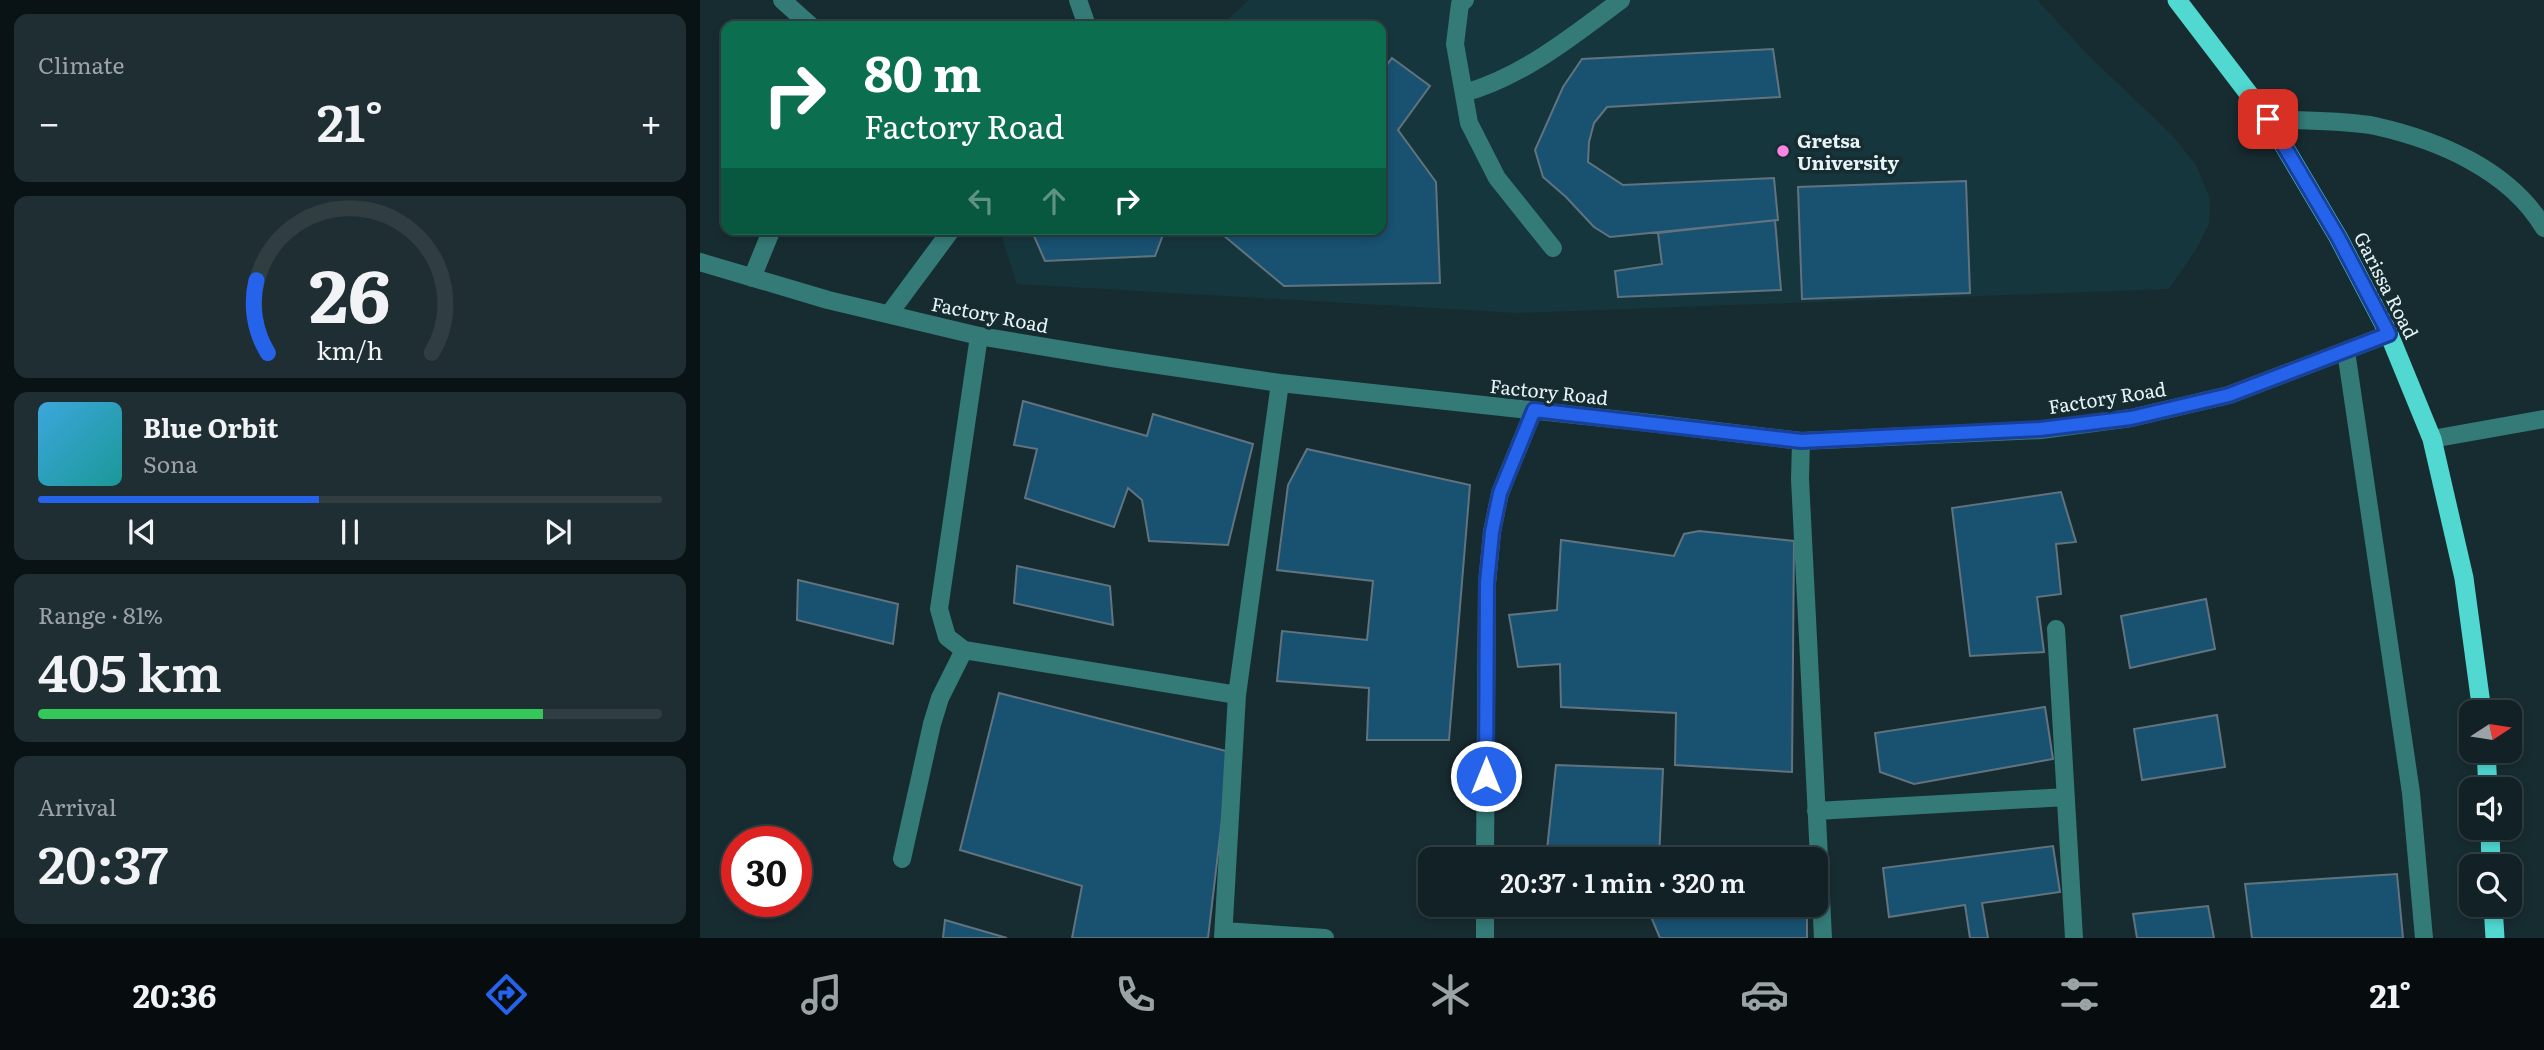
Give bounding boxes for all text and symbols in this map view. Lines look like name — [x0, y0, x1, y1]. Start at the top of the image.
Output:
text: 80 m — [864, 34, 982, 107]
text: Climate — [38, 47, 124, 81]
icon: right — [749, 49, 840, 140]
text: 21° — [317, 81, 383, 158]
pin — [2238, 89, 2298, 149]
text: − — [38, 92, 60, 149]
text: + — [640, 92, 662, 149]
icon: arrive — [2249, 100, 2287, 138]
text: Factory Road — [864, 101, 1064, 149]
place label: Gretsa University — [1797, 126, 1899, 176]
marker: Gretsa University — [1775, 143, 1791, 159]
icon: left — [962, 182, 1000, 220]
icon: ahead — [1035, 182, 1073, 220]
icon: right — [1108, 182, 1146, 220]
street label: Garissa Road — [2348, 227, 2426, 344]
text: 26 — [309, 237, 391, 345]
street label: Factory Road — [929, 289, 1051, 339]
text: km/h — [317, 331, 383, 368]
street label: Factory Road — [1488, 371, 1610, 411]
street label: Factory Road — [2046, 374, 2168, 420]
text: Blue Orbit — [143, 407, 278, 446]
text: Sona — [143, 446, 198, 480]
icon: previous — [123, 513, 161, 551]
icon: pause — [331, 513, 369, 551]
icon: next — [539, 513, 577, 551]
text: Range · 81% — [38, 597, 163, 631]
text: 405 km — [38, 631, 222, 708]
north arrow — [2459, 700, 2522, 763]
map controls — [2459, 700, 2522, 917]
position arrow — [1449, 739, 1523, 813]
button: sound — [2459, 777, 2522, 840]
text: Arrival — [38, 789, 117, 823]
text: 20:37 — [38, 823, 168, 900]
speed limit sign: 30 — [721, 826, 812, 917]
button: search — [2459, 854, 2522, 917]
text: 20:37 · 1 min · 320 m — [1500, 862, 1746, 901]
text: 20:36 — [133, 970, 217, 1018]
icon: directions — [482, 970, 531, 1019]
icon: music — [797, 970, 846, 1019]
icon: phone — [1111, 970, 1160, 1019]
icon: climate — [1426, 970, 1475, 1019]
icon: car — [1740, 970, 1789, 1019]
icon: filters — [2055, 970, 2104, 1019]
text: 21° — [2369, 970, 2411, 1018]

